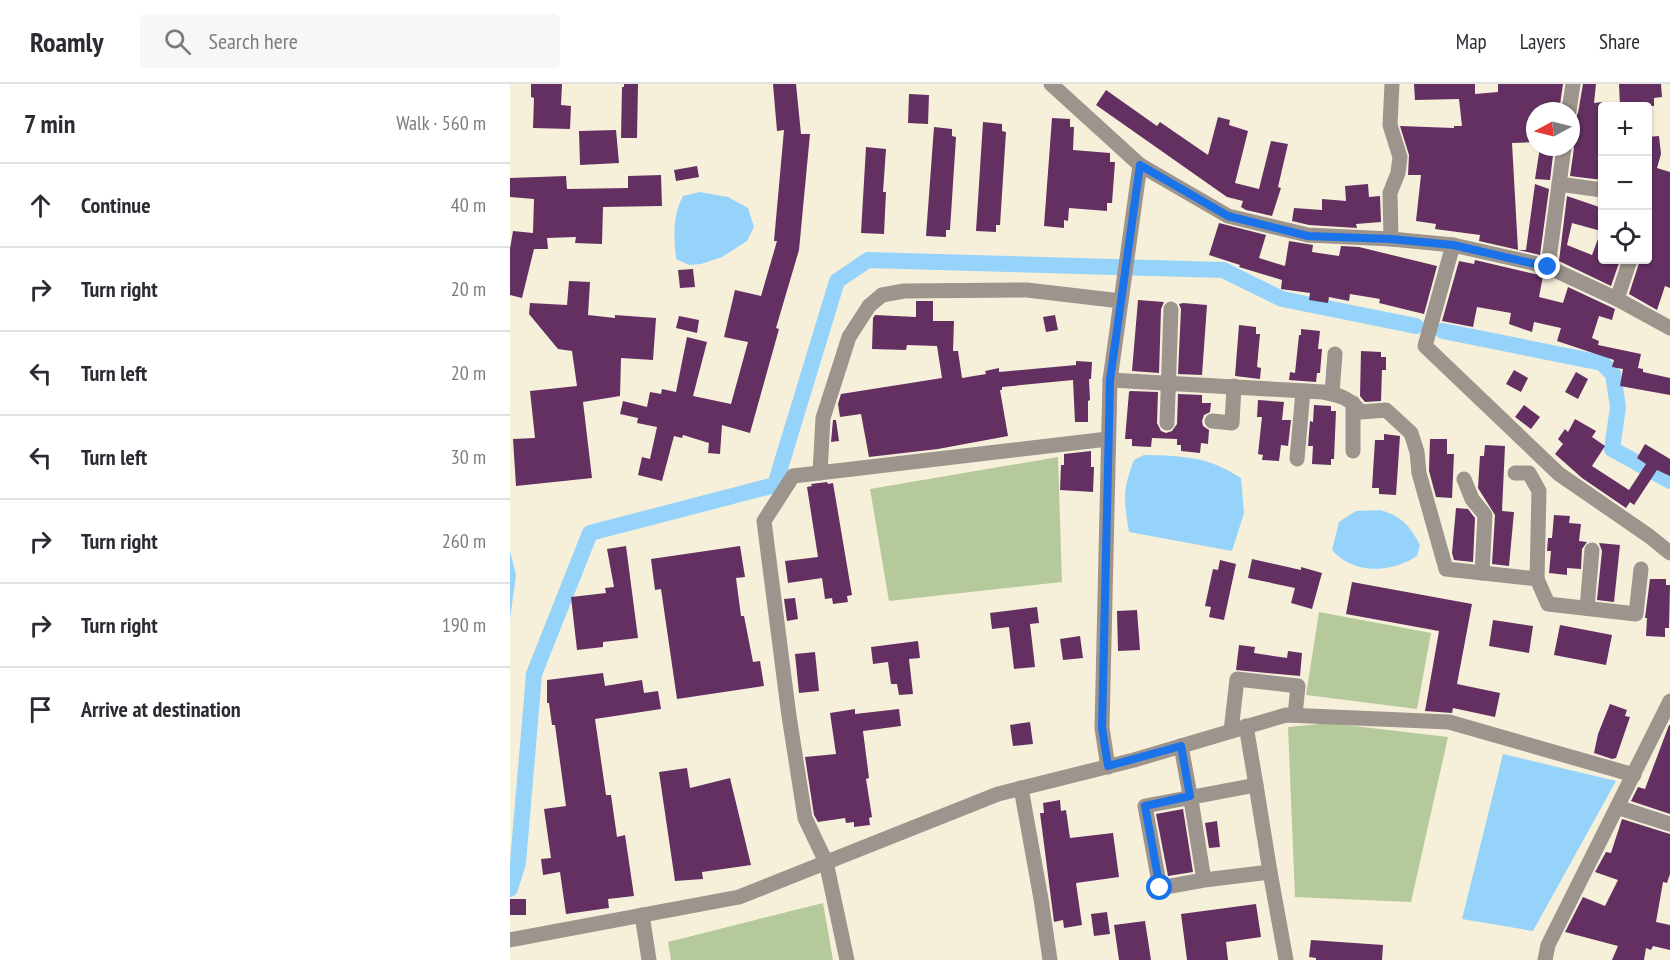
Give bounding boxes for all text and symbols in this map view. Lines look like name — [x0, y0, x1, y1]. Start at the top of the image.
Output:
search box — [140, 14, 560, 68]
text: Roamly — [30, 23, 104, 60]
icon: search — [161, 25, 194, 58]
text: Search here — [209, 27, 298, 55]
text: Map — [1456, 28, 1487, 55]
text: Layers — [1520, 28, 1566, 55]
text: Share — [1599, 28, 1640, 55]
north arrow — [1526, 102, 1580, 156]
map controls — [1598, 102, 1652, 264]
button: + — [1598, 102, 1652, 156]
text: 7 min — [24, 107, 75, 140]
text: Walk · 560 m — [396, 110, 486, 136]
button: − — [1598, 156, 1652, 210]
icon: ahead — [24, 189, 57, 222]
text: Continue — [81, 191, 151, 219]
text: 40 m — [451, 192, 486, 218]
button: locate — [1598, 210, 1652, 264]
route end — [1534, 253, 1560, 279]
icon: right — [24, 273, 57, 306]
text: Turn right — [81, 275, 158, 303]
text: 20 m — [451, 276, 486, 302]
icon: left — [24, 357, 57, 390]
text: Turn left — [81, 359, 147, 387]
text: 20 m — [451, 360, 486, 386]
icon: left — [24, 441, 57, 474]
text: Turn left — [81, 443, 147, 471]
text: 30 m — [451, 444, 486, 470]
icon: right — [24, 525, 57, 558]
text: Turn right — [81, 527, 158, 555]
text: 260 m — [442, 528, 486, 554]
icon: right — [24, 609, 57, 642]
text: Turn right — [81, 611, 158, 639]
text: 190 m — [442, 612, 486, 638]
icon: arrive — [24, 693, 57, 726]
text: Arrive at destination — [81, 695, 241, 723]
route start — [1146, 874, 1172, 900]

